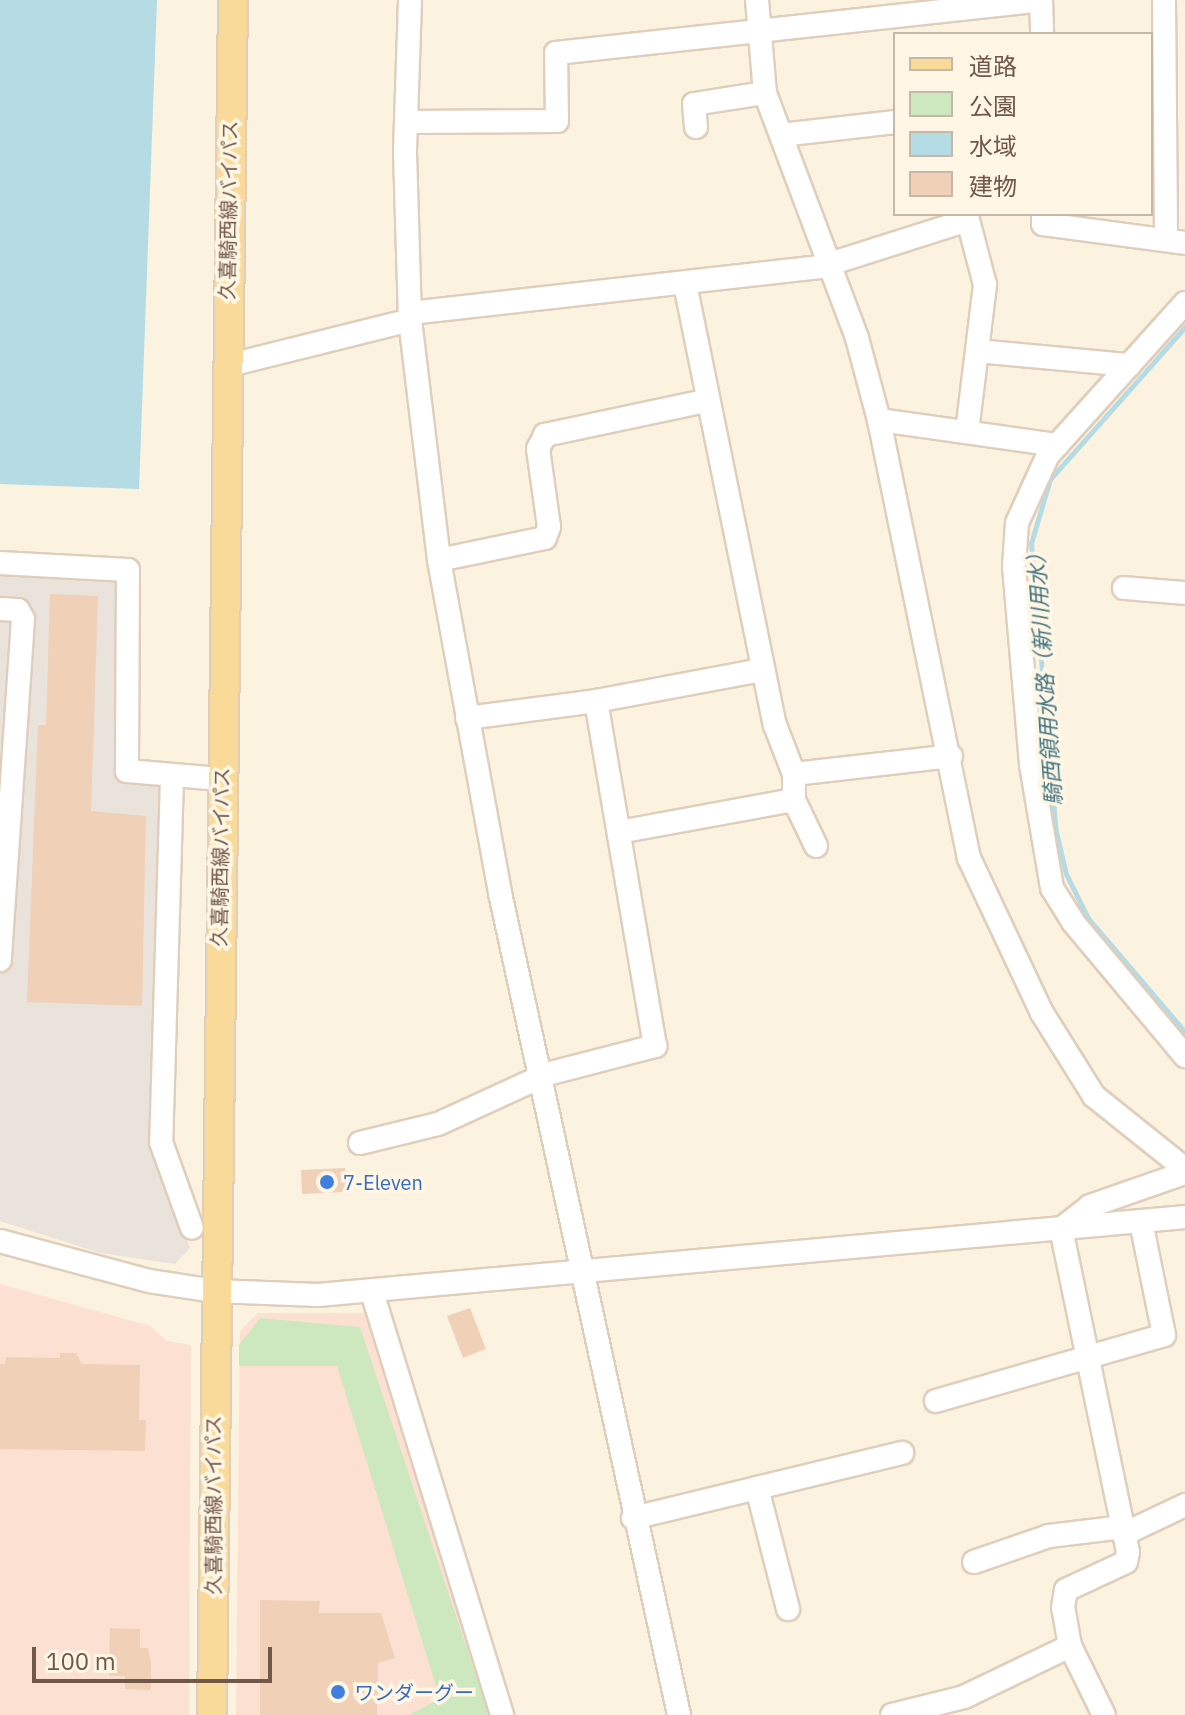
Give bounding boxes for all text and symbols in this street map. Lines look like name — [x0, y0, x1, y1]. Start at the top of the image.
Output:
legend — [893, 32, 1153, 216]
text: 道路 — [969, 50, 1017, 82]
text: 公園 — [969, 90, 1017, 122]
street label: 久喜騎西線バイパス — [214, 120, 242, 300]
text: 水域 — [969, 130, 1017, 162]
text: 建物 — [969, 170, 1017, 202]
water label: 騎西領用水路（新川用水） — [1022, 541, 1066, 807]
street label: 久喜騎西線バイパス — [206, 767, 234, 947]
place label: 7-Eleven — [343, 1170, 423, 1194]
marker: 7-Eleven — [318, 1173, 336, 1191]
street label: 久喜騎西線バイパス — [201, 1415, 225, 1595]
scale bar — [36, 1631, 276, 1681]
text: 100 m — [46, 1645, 116, 1677]
place label: ワンダーグー — [354, 1680, 474, 1704]
marker: ワンダーグー — [329, 1683, 347, 1701]

